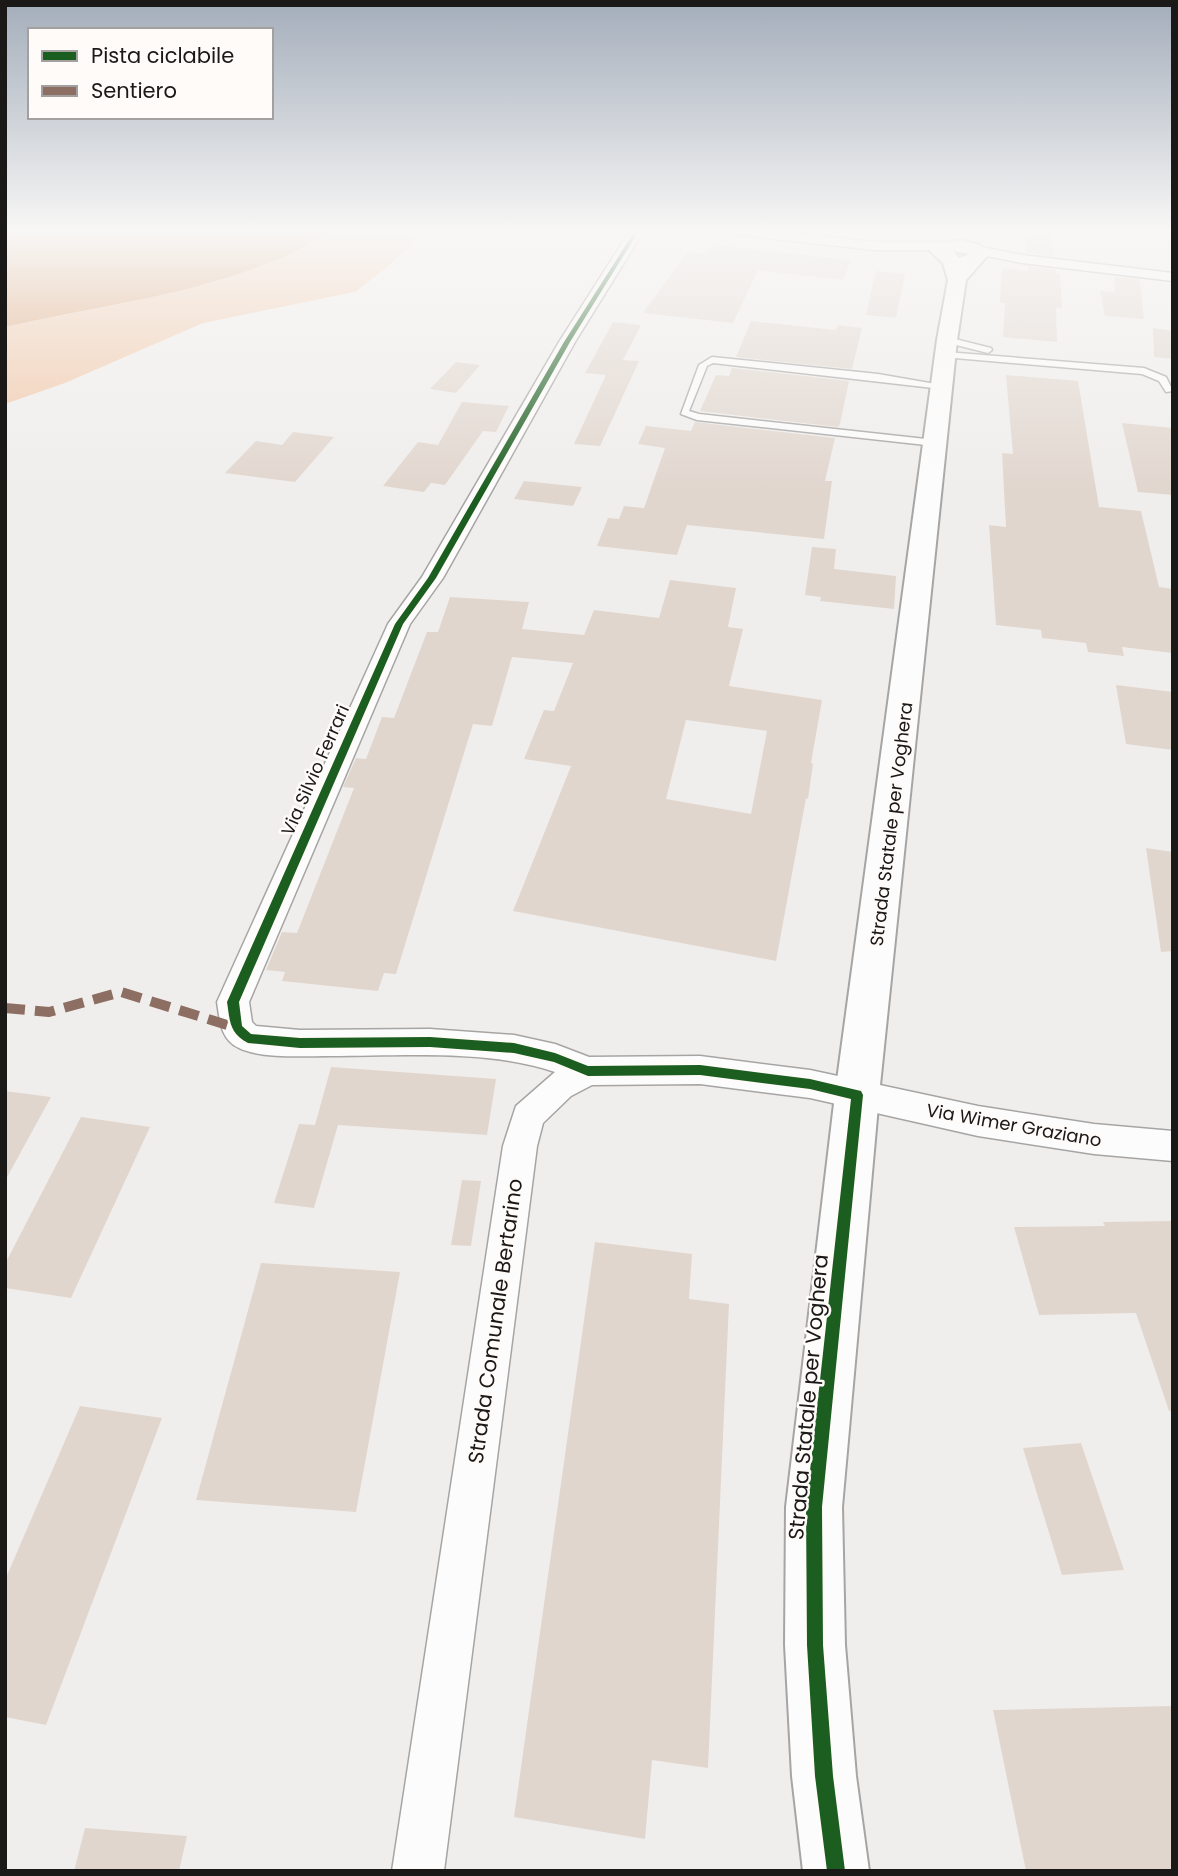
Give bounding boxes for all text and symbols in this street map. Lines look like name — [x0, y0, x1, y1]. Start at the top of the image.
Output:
legend — [28, 28, 273, 119]
text: Pista ciclabile — [91, 41, 234, 70]
text: Sentiero — [91, 76, 177, 105]
street label: Strada Statale per Voghera — [864, 700, 918, 948]
street label: Via Silvio Ferrari — [275, 701, 355, 839]
street label: Via Wimer Graziano — [924, 1097, 1104, 1153]
street label: Strada Comunale Bertarino — [461, 1177, 529, 1465]
street label: Strada Statale per Voghera — [781, 1253, 835, 1541]

